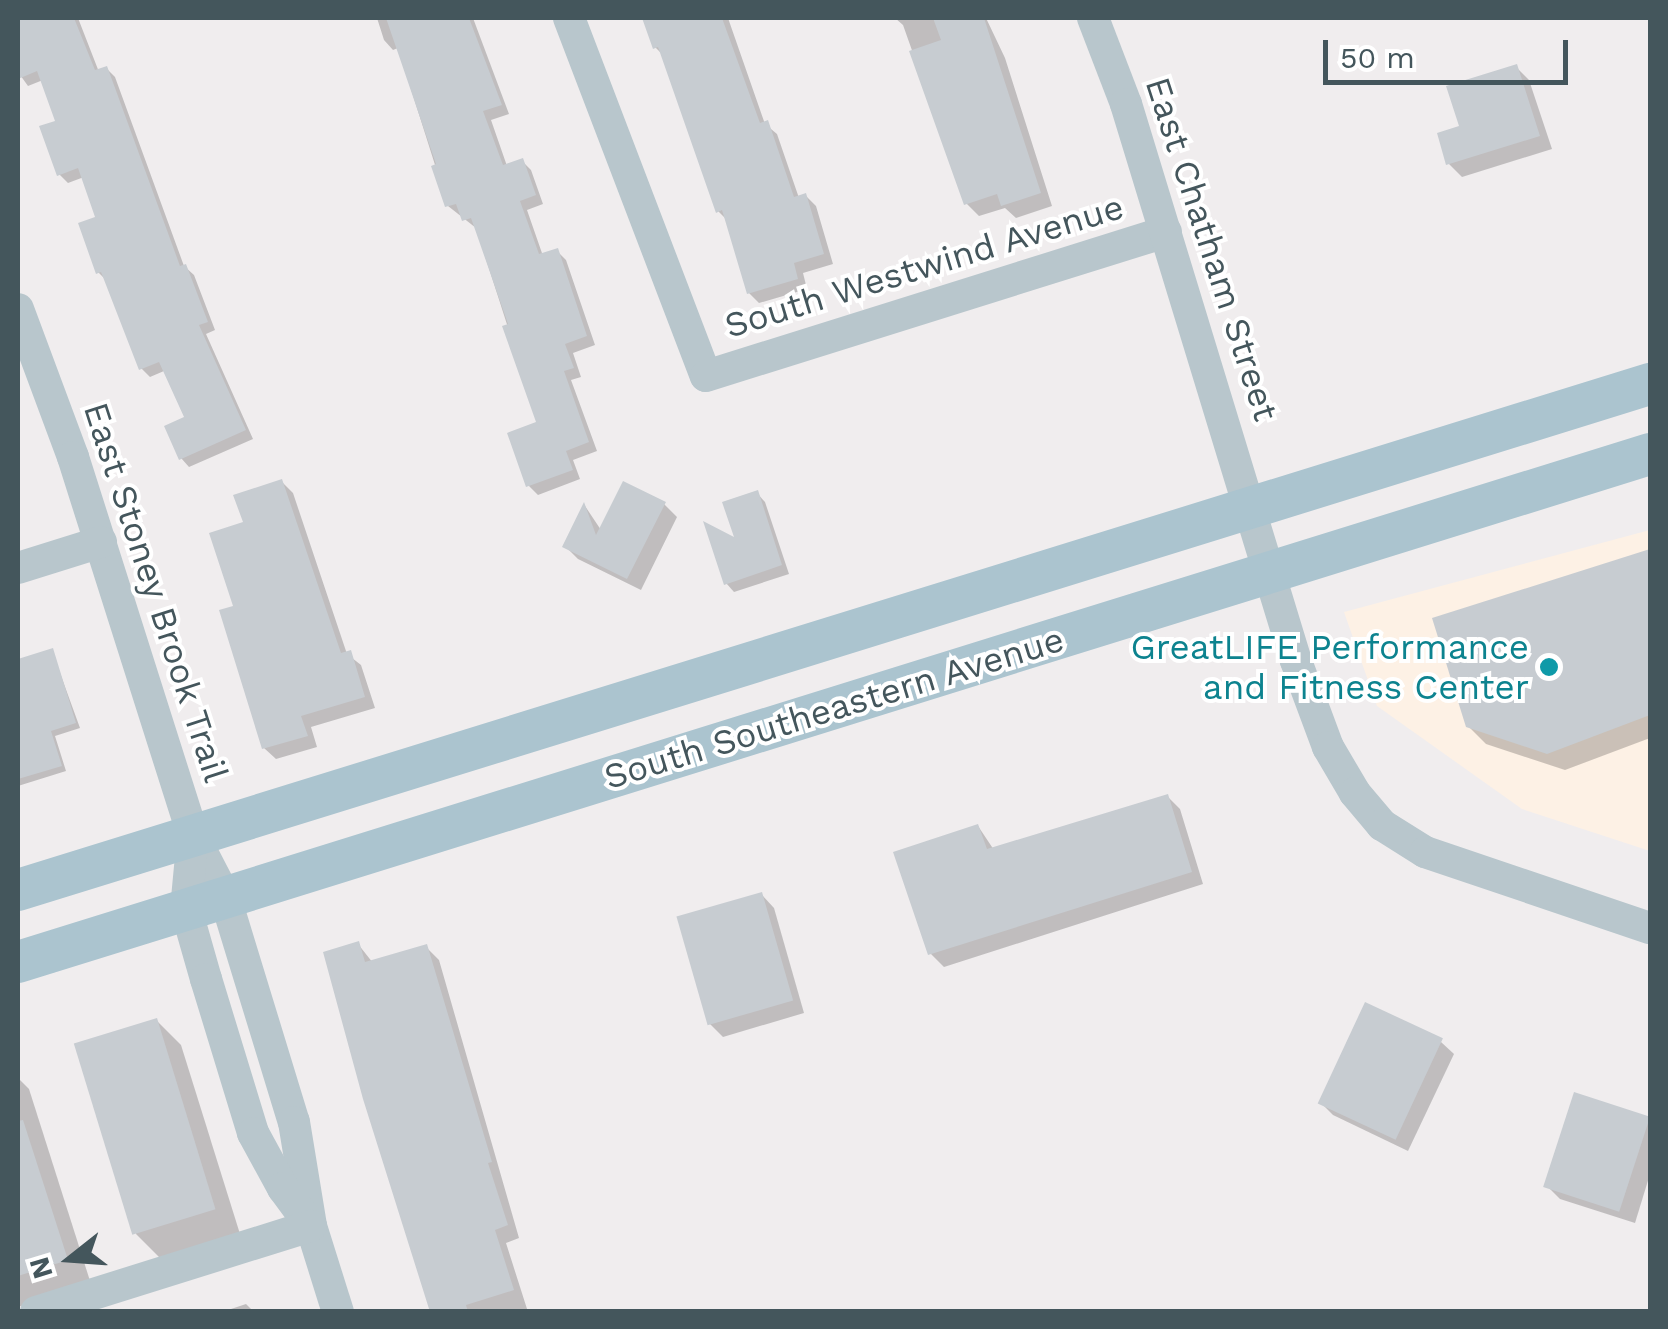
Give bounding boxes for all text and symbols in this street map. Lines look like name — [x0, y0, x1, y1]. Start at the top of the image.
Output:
scale bar — [1328, 20, 1573, 82]
text: 50 m — [1340, 40, 1415, 75]
street label: East Chatham Street — [1137, 72, 1287, 426]
street label: South Westwind Avenue — [718, 185, 1130, 347]
street label: East Stoney Brook Trail — [74, 396, 238, 788]
street label: South Southeastern Avenue — [599, 618, 1069, 798]
place label: GreatLIFE Performance and Fitness Center — [1130, 626, 1529, 708]
marker: GreatLIFE Performance and Fitness Center — [1538, 656, 1560, 678]
north arrow — [20, 1209, 120, 1309]
text: N — [22, 1253, 60, 1283]

